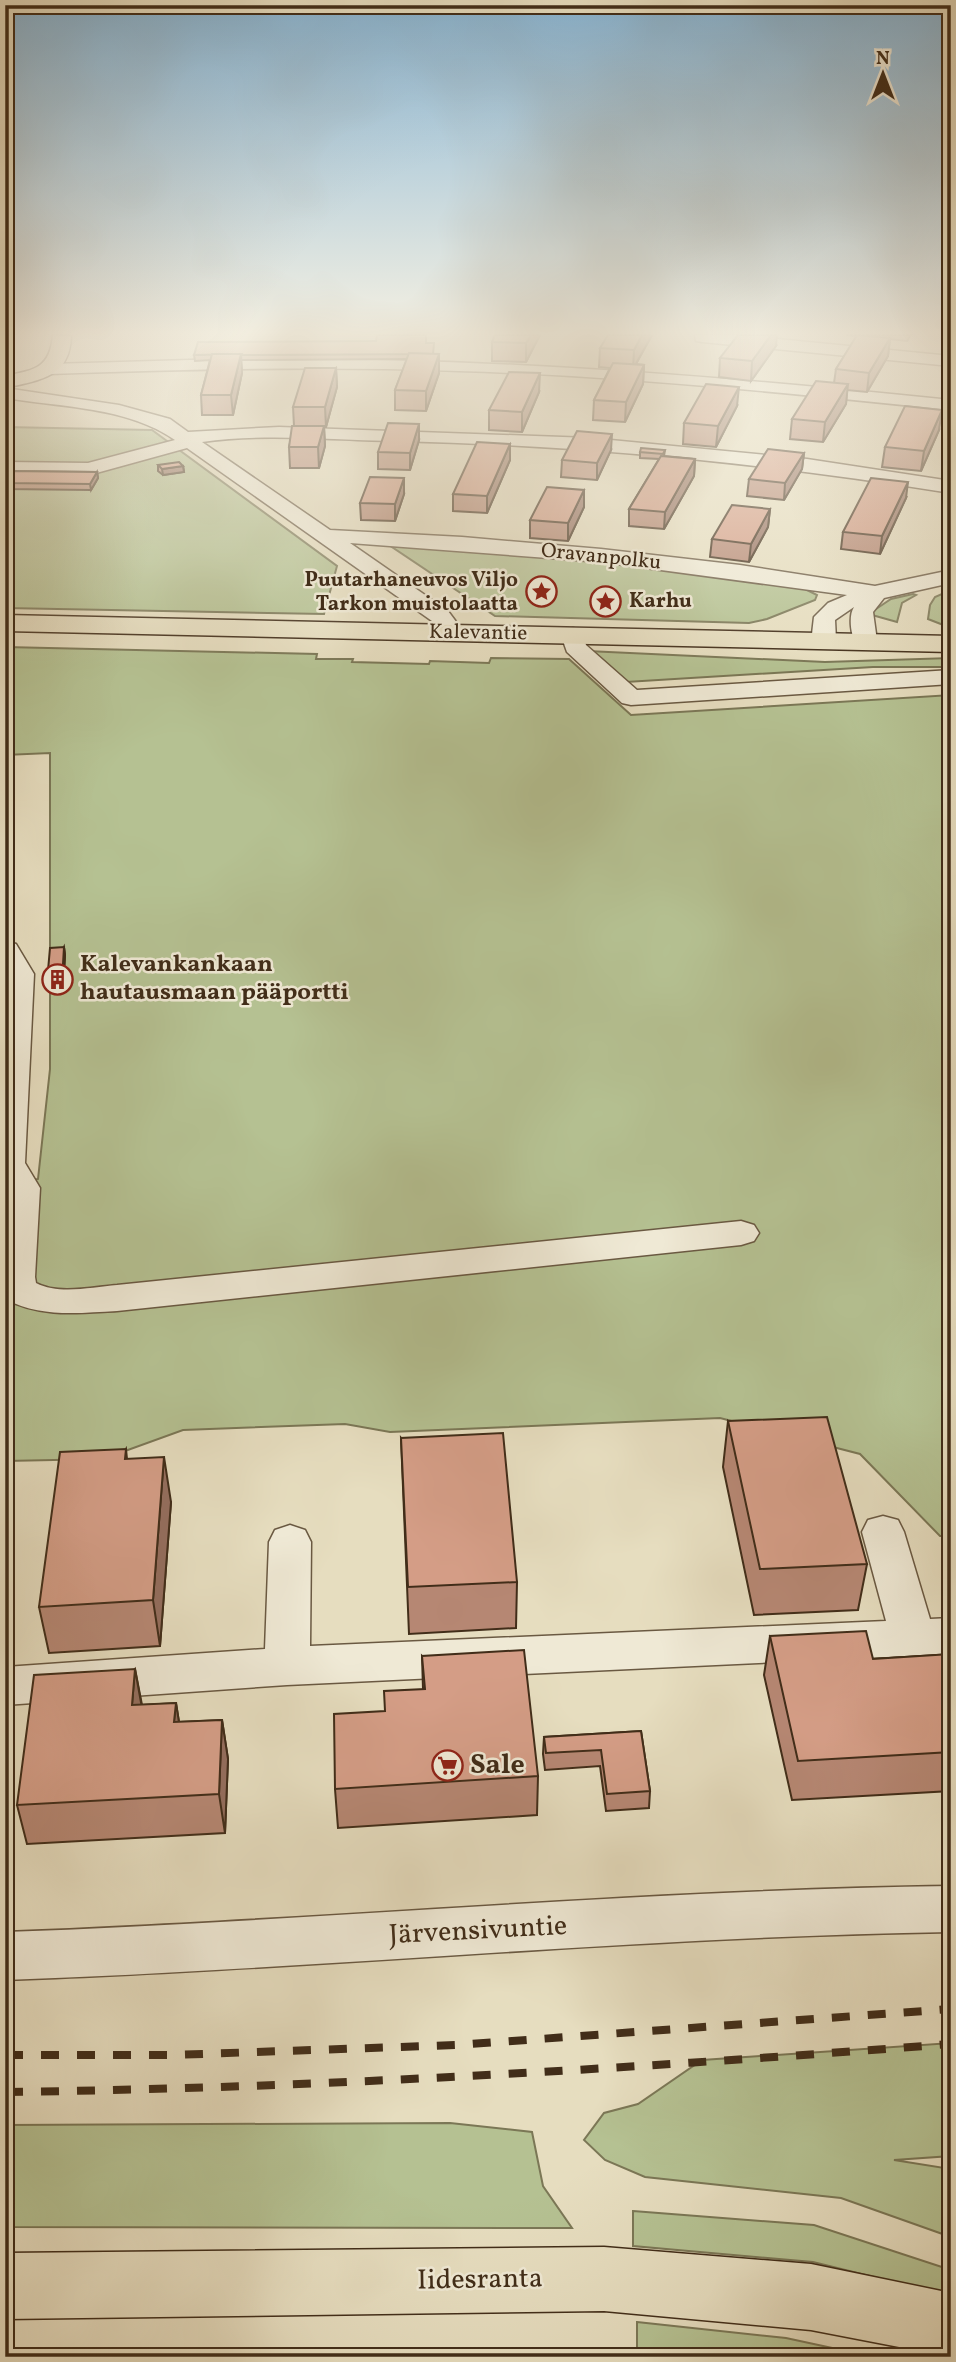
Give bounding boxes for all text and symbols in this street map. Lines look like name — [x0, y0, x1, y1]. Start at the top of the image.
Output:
north arrow — [848, 38, 918, 108]
text: N — [876, 46, 890, 72]
street label: Oravanpolku — [540, 536, 662, 578]
place label: Puutarhaneuvos Viljo Tarkon muistolaatta — [305, 566, 518, 619]
place icon: Puutarhaneuvos Viljo Tarkon muistolaatta — [524, 575, 558, 609]
place icon: Karhu — [589, 584, 623, 618]
place label: Karhu — [629, 587, 692, 616]
street label: Kalevantie — [429, 618, 528, 648]
place label: Kalevankankaan hautausmaan pääportti — [80, 948, 349, 1010]
building icon: Kalevankankaan hautausmaan pääportti — [40, 962, 74, 996]
place label: Sale — [470, 1746, 525, 1785]
supermarket icon: Sale — [430, 1748, 464, 1782]
street label: Järvensivuntie — [388, 1907, 568, 1955]
street label: Iidesranta — [417, 2259, 543, 2301]

